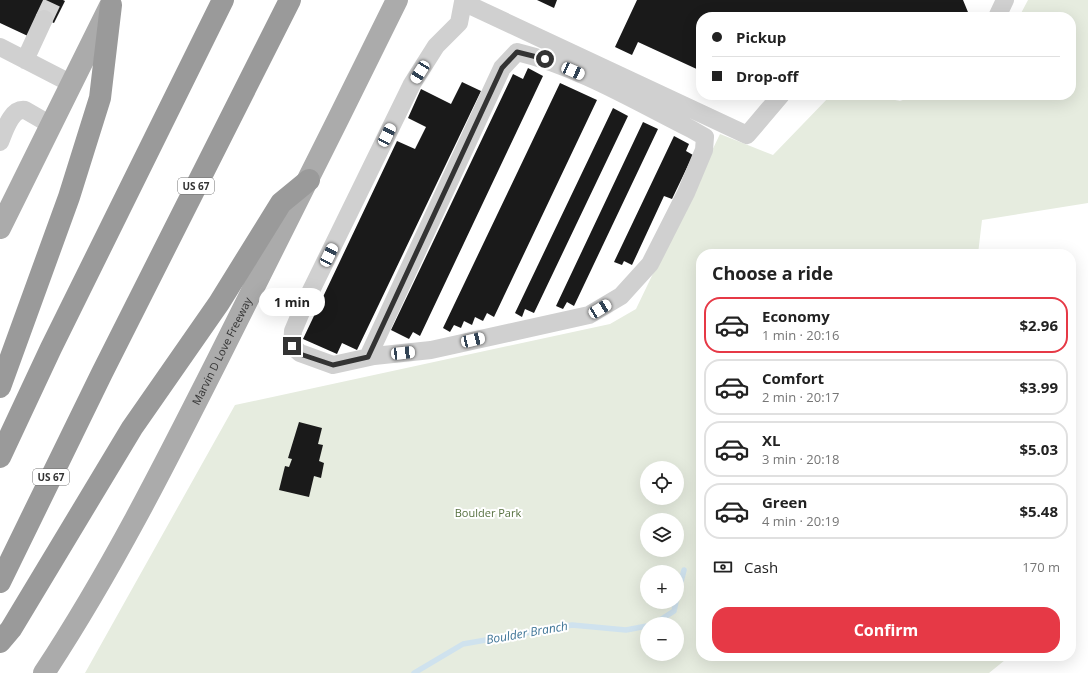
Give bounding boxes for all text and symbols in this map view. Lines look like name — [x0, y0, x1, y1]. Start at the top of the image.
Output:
text: Pickup — [736, 27, 786, 47]
route start — [536, 50, 554, 68]
car — [409, 59, 431, 85]
car — [560, 61, 586, 81]
text: Drop-off — [736, 66, 798, 86]
car — [376, 122, 398, 148]
road number: US 67 — [178, 178, 214, 194]
car — [318, 242, 340, 268]
text: Choose a ride — [712, 261, 833, 285]
callout: 1 min — [259, 288, 325, 316]
text: 1 min — [274, 293, 310, 311]
street label: Marvin D Love Freeway — [188, 294, 255, 407]
car — [587, 298, 613, 320]
text: Economy — [762, 306, 830, 326]
icon: car — [714, 307, 750, 343]
text: $2.96 — [1019, 315, 1058, 335]
text: 1 min · 20:16 — [762, 326, 839, 344]
car — [460, 331, 486, 349]
route end — [283, 337, 301, 355]
car — [390, 346, 416, 360]
text: Comfort — [762, 368, 824, 388]
icon: car — [714, 369, 750, 405]
text: $3.99 — [1019, 377, 1058, 397]
text: 2 min · 20:17 — [762, 388, 839, 406]
text: XL — [762, 430, 780, 450]
icon: car — [714, 431, 750, 467]
text: $5.03 — [1019, 439, 1058, 459]
text: 3 min · 20:18 — [762, 450, 839, 468]
map controls — [640, 461, 684, 661]
button: locate — [640, 461, 684, 505]
road number: US 67 — [33, 469, 69, 485]
text: Green — [762, 492, 807, 512]
icon: car — [714, 493, 750, 529]
text: $5.48 — [1019, 501, 1058, 521]
park label: Boulder Park — [455, 505, 521, 520]
text: 4 min · 20:19 — [762, 512, 839, 530]
button: layers — [640, 513, 684, 557]
icon: cash — [712, 556, 734, 578]
text: Cash — [744, 557, 778, 577]
text: 170 m — [1022, 558, 1060, 576]
button: + — [640, 565, 684, 609]
button: Confirm — [712, 607, 1060, 653]
water label: Boulder Branch — [485, 617, 569, 648]
button: − — [640, 617, 684, 661]

